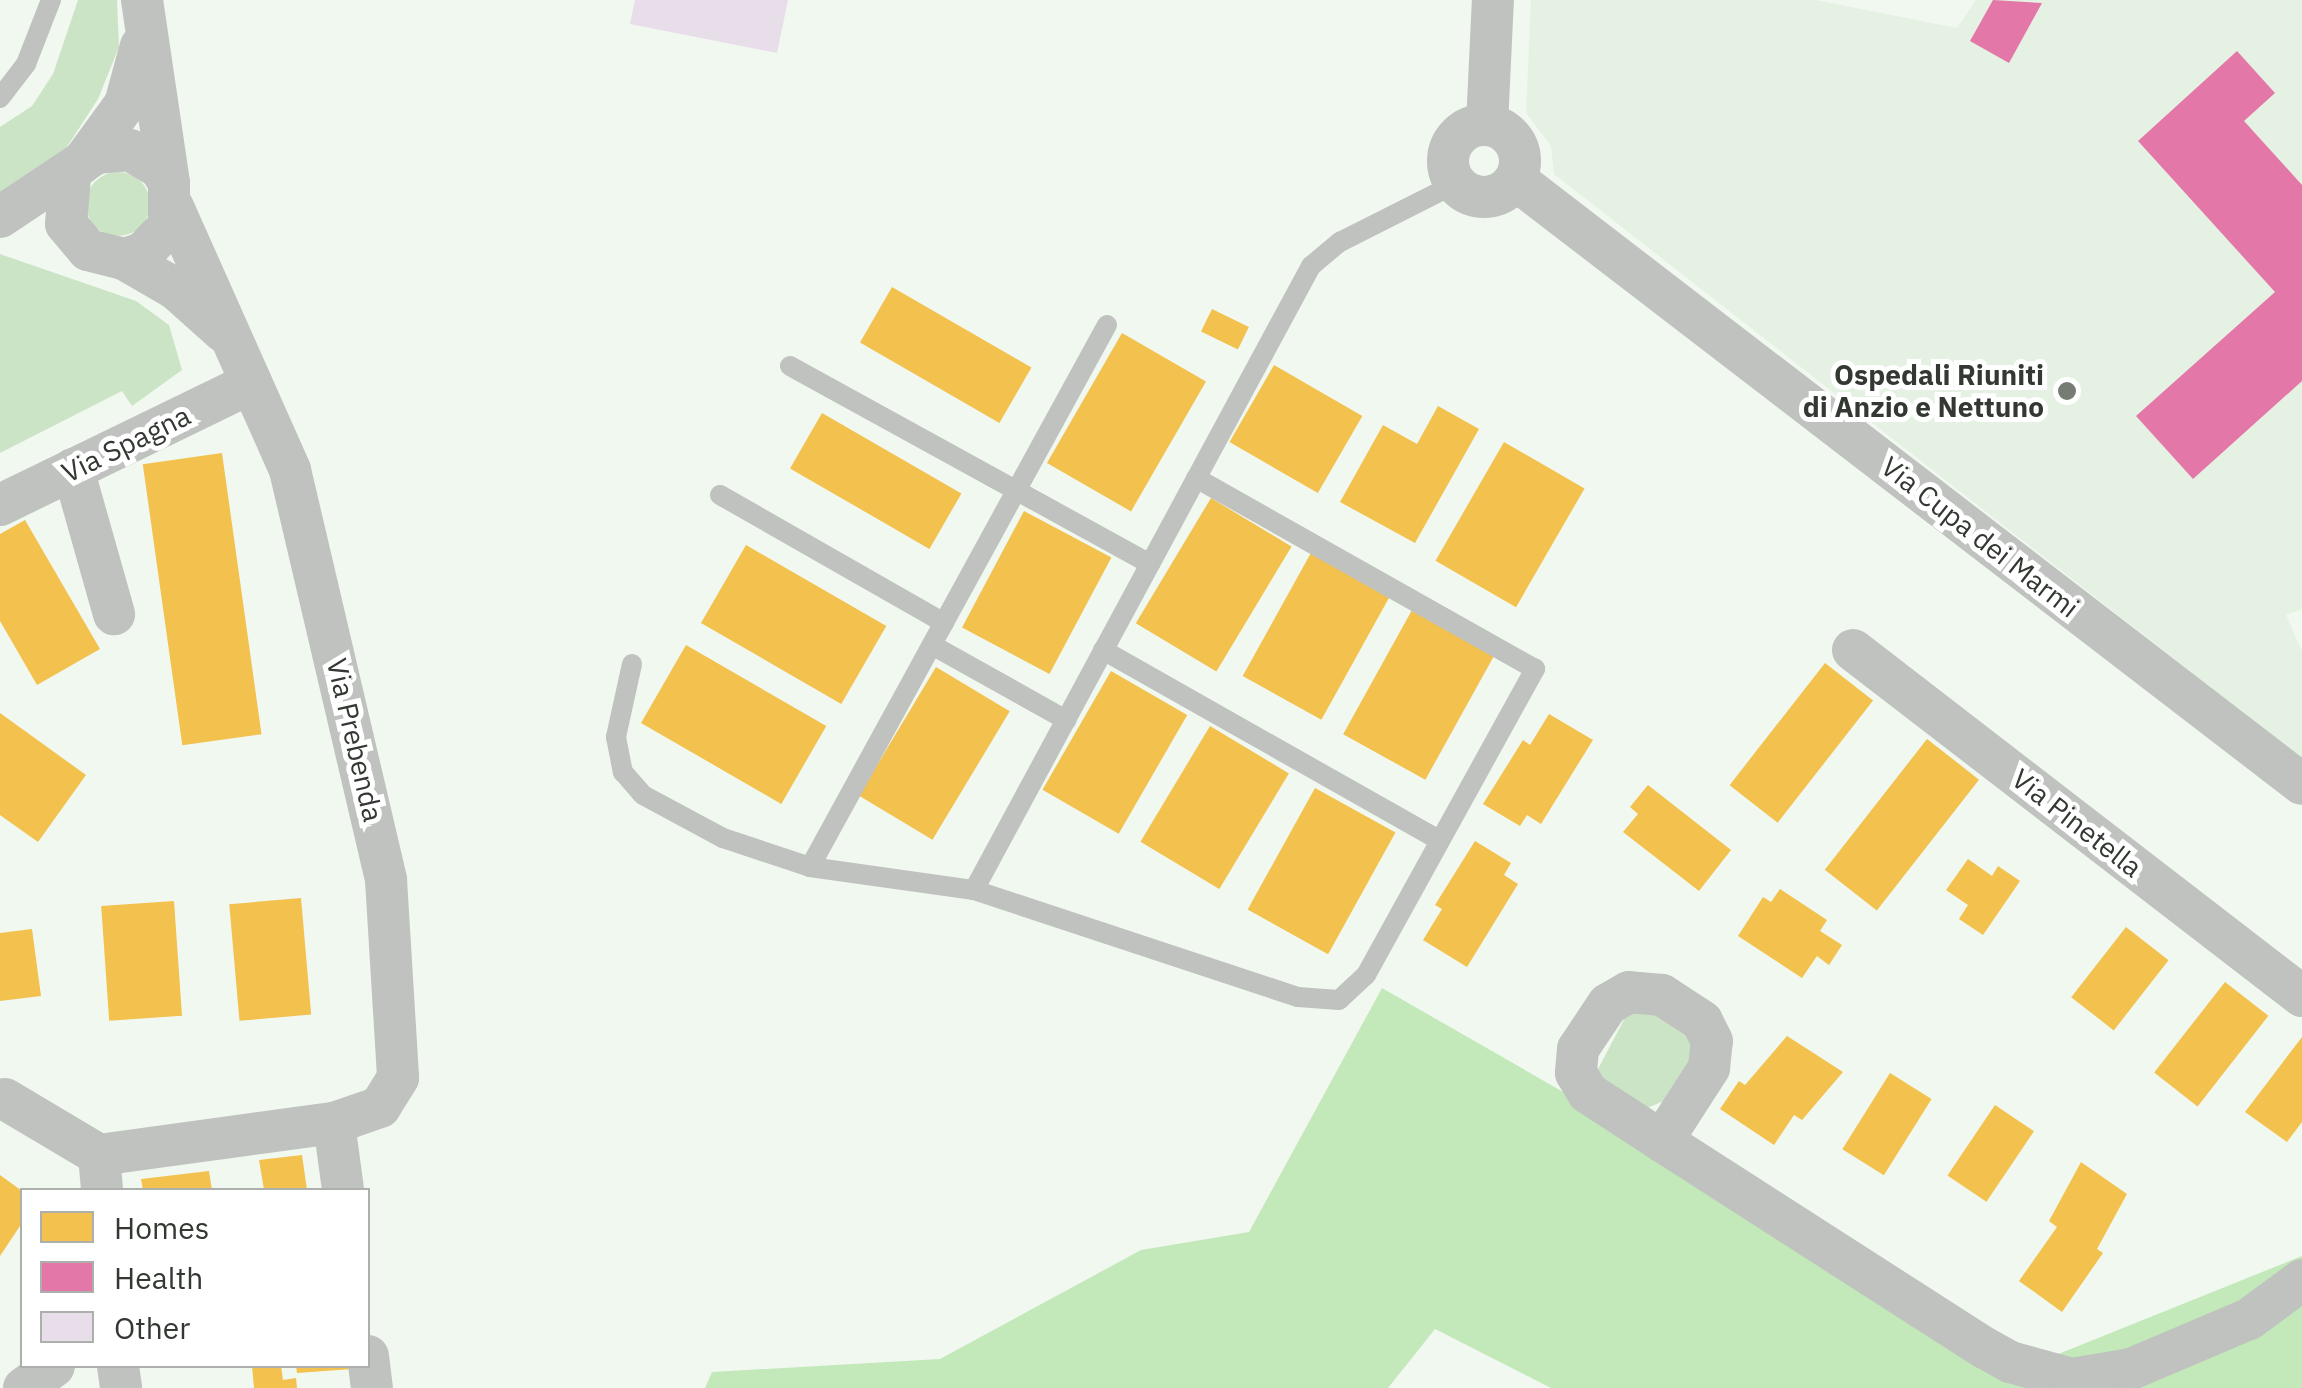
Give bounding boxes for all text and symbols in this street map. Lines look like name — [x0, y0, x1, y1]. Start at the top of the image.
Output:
place label: Ospedali Riuniti di Anzio e Nettuno — [1803, 358, 2044, 424]
marker: Ospedali Riuniti di Anzio e Nettuno — [2054, 378, 2080, 404]
street label: Via Spagna — [56, 398, 196, 490]
street label: Via Cupa dei Marmi — [1875, 449, 2085, 625]
street label: Via Prebenda — [320, 655, 390, 825]
street label: Via Pinetella — [2005, 762, 2149, 884]
legend — [20, 1188, 370, 1368]
text: Homes — [114, 1208, 209, 1247]
text: Health — [114, 1258, 203, 1297]
text: Other — [114, 1308, 190, 1347]

